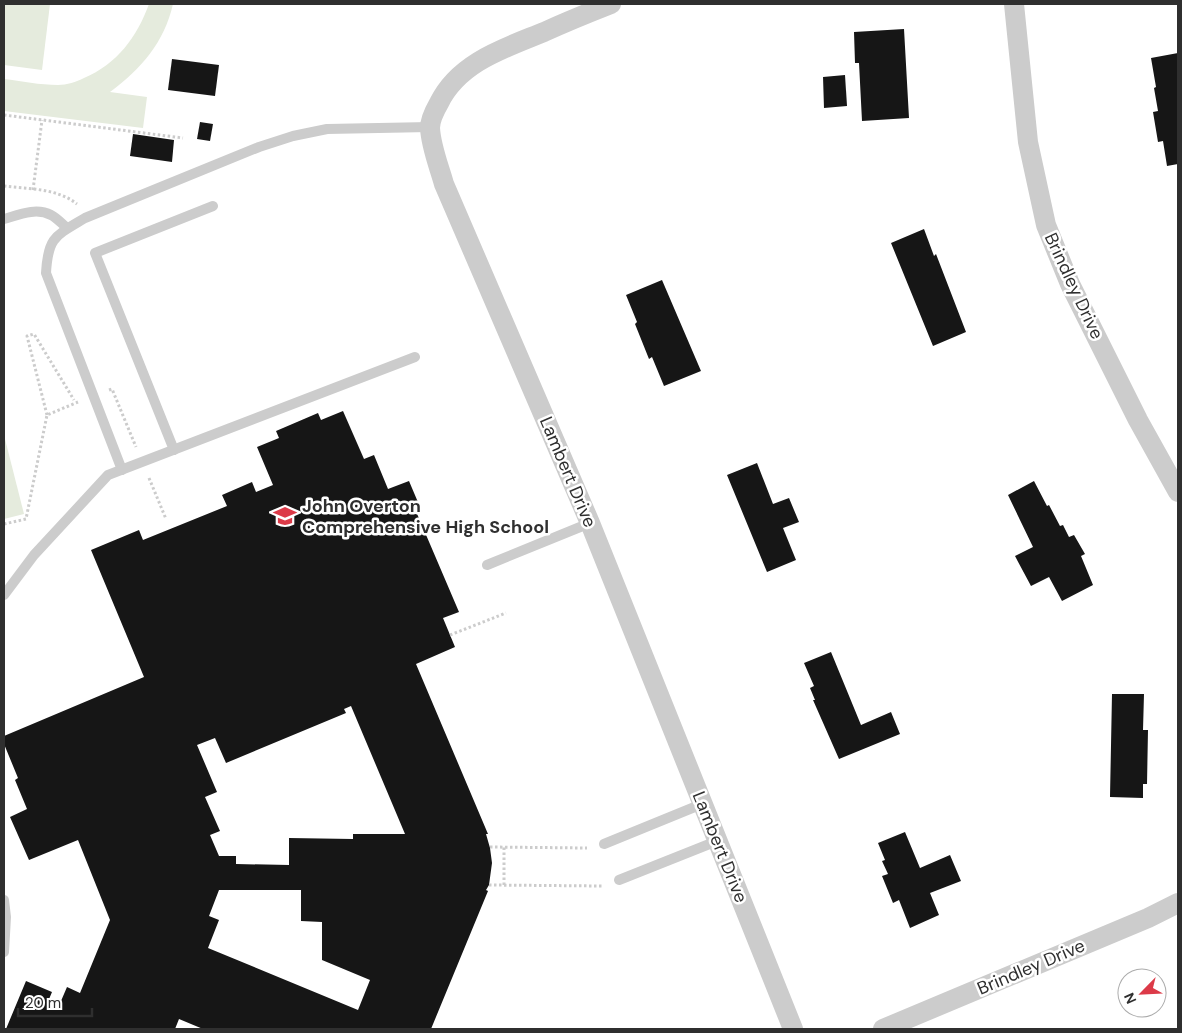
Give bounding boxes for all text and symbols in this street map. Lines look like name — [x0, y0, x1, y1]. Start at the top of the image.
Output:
street label: Brindley Drive — [1039, 229, 1109, 343]
street label: Lambert Drive — [534, 413, 602, 531]
place label: John Overton Comprehensive High School — [302, 494, 549, 539]
school or university icon: John Overton Comprehensive High School — [272, 503, 298, 529]
street label: Lambert Drive — [687, 788, 753, 906]
street label: Brindley Drive — [973, 934, 1089, 1000]
north arrow — [1117, 968, 1167, 1018]
scale bar — [18, 986, 91, 1018]
text: N — [1120, 990, 1140, 1007]
text: 20 m — [25, 993, 61, 1013]

